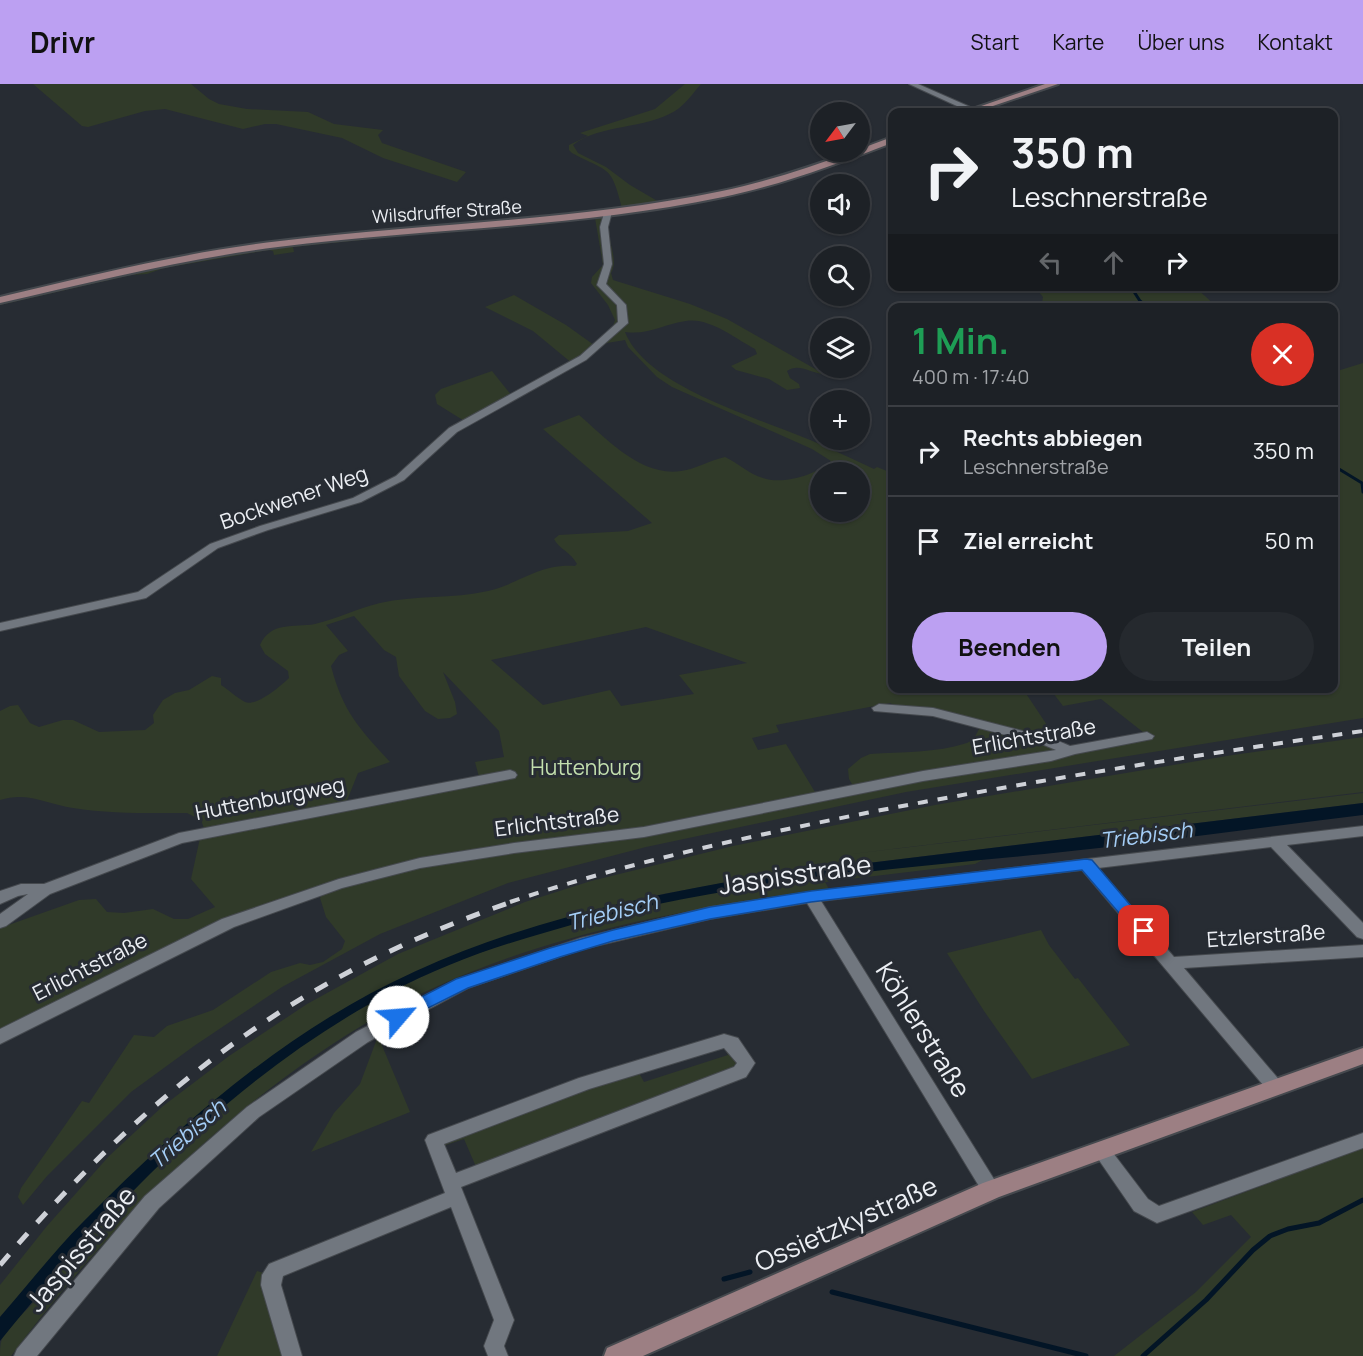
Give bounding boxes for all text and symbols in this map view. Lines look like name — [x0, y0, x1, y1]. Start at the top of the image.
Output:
text: Drivr — [30, 23, 95, 61]
text: Start — [970, 28, 1019, 56]
text: Karte — [1052, 28, 1104, 56]
text: Über uns — [1137, 28, 1225, 56]
text: Kontakt — [1258, 28, 1333, 56]
north arrow — [810, 102, 870, 162]
map controls — [810, 102, 870, 522]
text: 350 m — [1011, 123, 1134, 181]
icon: right — [912, 132, 990, 210]
button: sound — [810, 174, 870, 234]
text: Leschnerstraße — [1011, 178, 1208, 215]
street label: Wilsdruffer Straße — [371, 194, 523, 228]
button: search — [810, 246, 870, 306]
icon: left — [1034, 246, 1067, 279]
icon: ahead — [1097, 246, 1130, 279]
icon: right — [1160, 246, 1193, 279]
text: 1 Min. — [912, 316, 1009, 365]
button: layers — [810, 318, 870, 378]
button: close — [1251, 323, 1314, 386]
text: 400 m · 17:40 — [912, 363, 1030, 390]
button: + — [810, 390, 870, 450]
text: Rechts abbiegen — [963, 423, 1142, 453]
icon: right — [912, 435, 945, 468]
text: 350 m — [1253, 436, 1314, 466]
text: Leschnerstraße — [963, 453, 1109, 480]
street label: Bockwener Weg — [216, 459, 371, 535]
button: − — [810, 462, 870, 522]
icon: arrive — [912, 525, 945, 558]
text: Ziel erreicht — [963, 526, 1094, 556]
text: 50 m — [1265, 526, 1314, 556]
button: Beenden — [912, 612, 1107, 681]
button: Teilen — [1119, 612, 1314, 681]
street label: Erlichtstraße — [970, 711, 1098, 761]
park label: Huttenburg — [530, 753, 642, 781]
street label: Huttenburgweg — [193, 770, 347, 826]
street label: Erlichtstraße — [493, 799, 621, 843]
water label: Triebisch — [1098, 814, 1195, 856]
street label: Jaspisstraße — [716, 846, 873, 903]
water label: Triebisch — [563, 886, 662, 938]
pin — [1118, 905, 1169, 956]
icon: arrive — [1127, 914, 1160, 947]
street label: Etzlerstraße — [1206, 917, 1326, 953]
street label: Erlichtstraße — [28, 925, 152, 1007]
street label: Köhlerstraße — [868, 955, 980, 1104]
position arrow — [366, 985, 430, 1049]
water label: Triebisch — [142, 1092, 233, 1176]
street label: Ossietzkystraße — [749, 1167, 943, 1279]
street label: Jaspisstraße — [17, 1178, 143, 1319]

